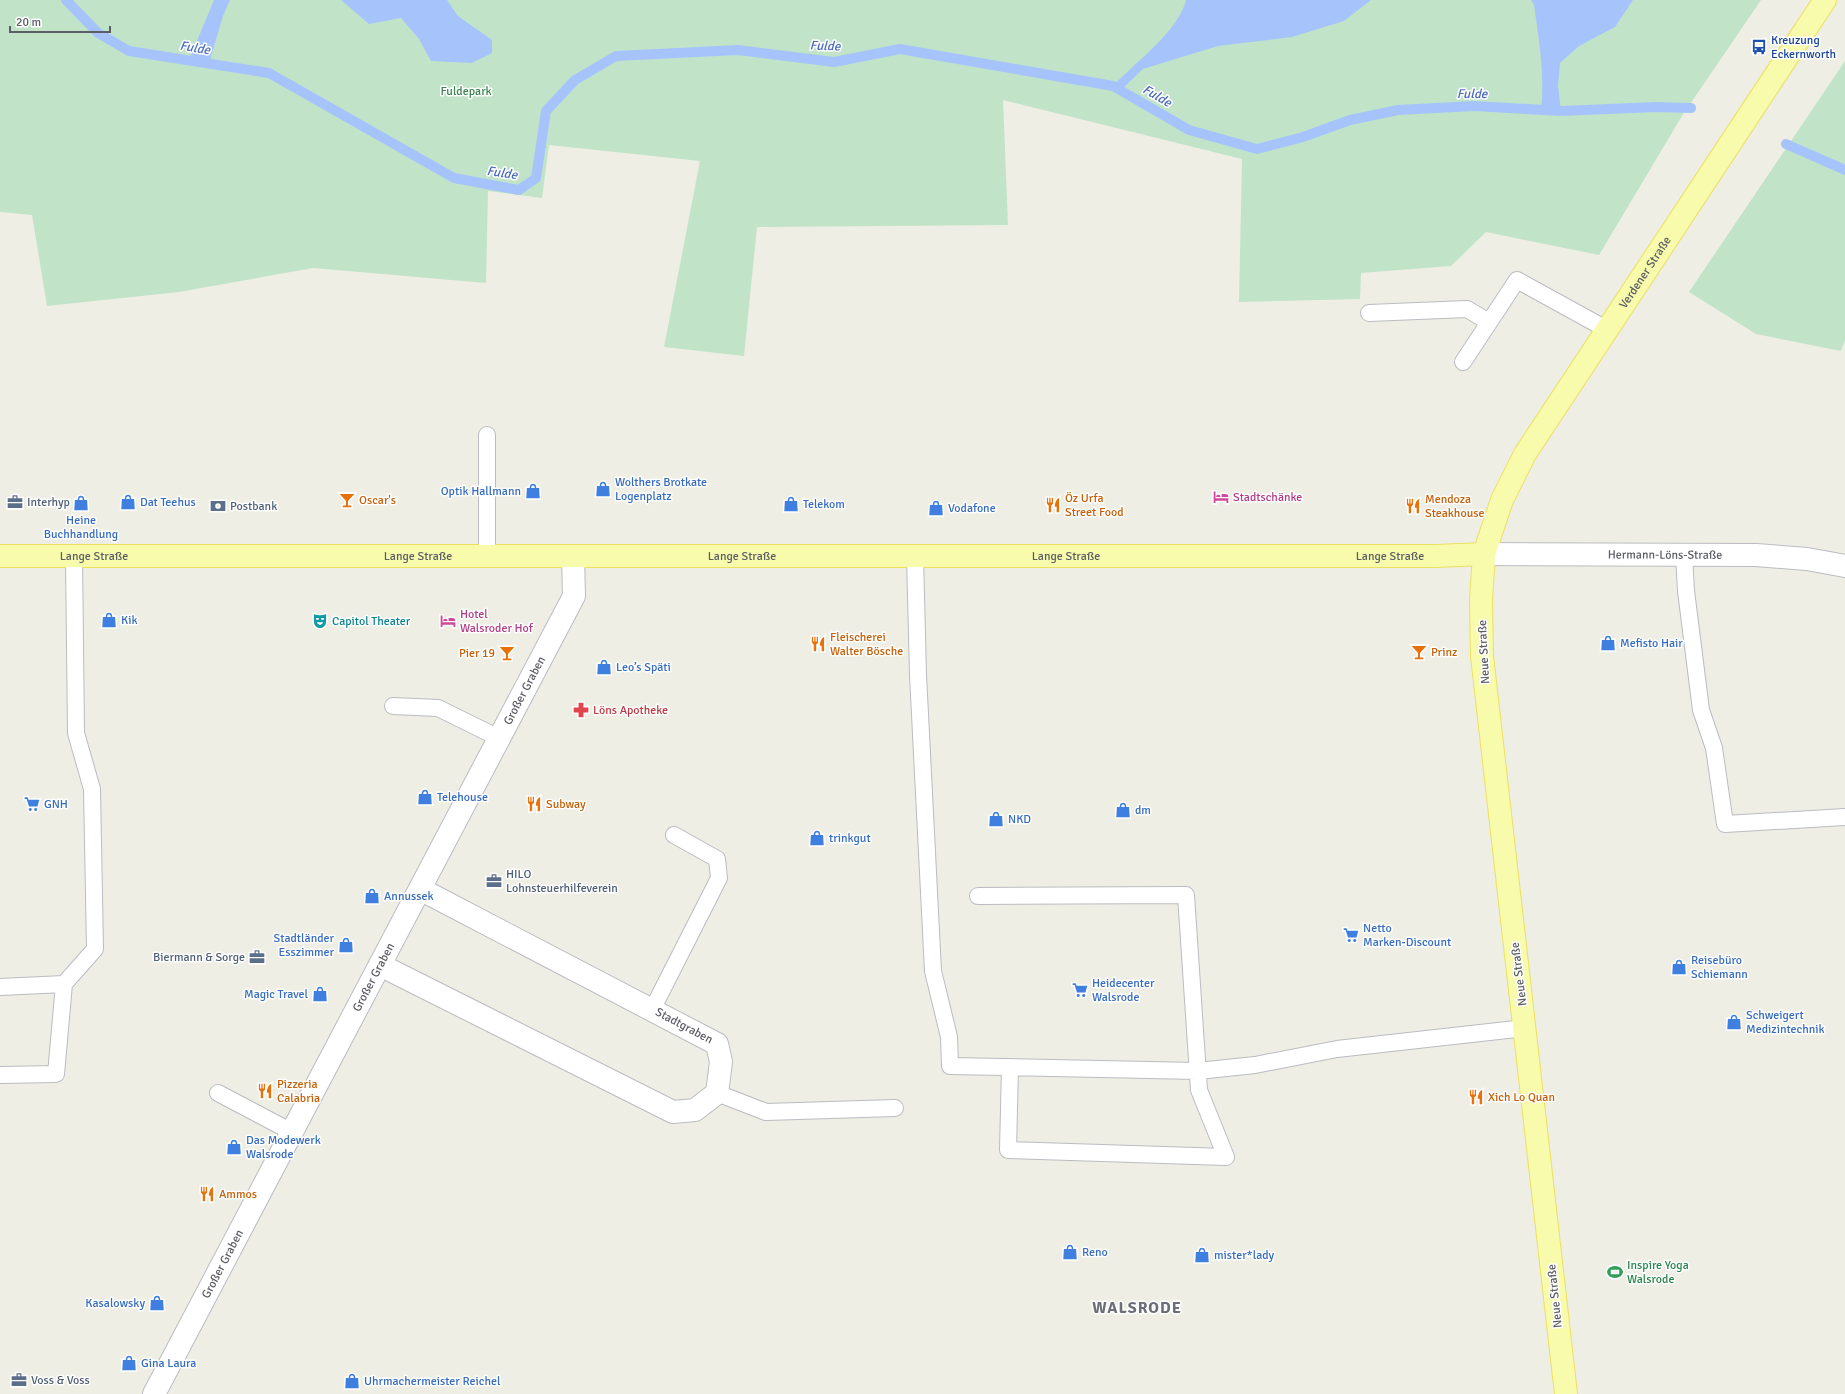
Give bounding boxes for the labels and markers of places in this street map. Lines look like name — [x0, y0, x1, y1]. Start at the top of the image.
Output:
place label: Kreuzung Eckernworth — [1771, 33, 1836, 62]
bus stop icon: Kreuzung Eckernworth — [1750, 38, 1768, 56]
place label: Wolthers Brotkate Logenplatz — [615, 475, 707, 504]
shop icon: Wolthers Brotkate Logenplatz — [594, 480, 612, 498]
shop icon: Optik Hallmann — [524, 482, 542, 500]
place label: Optik Hallmann — [441, 484, 521, 499]
hotel icon: Stadtschänke — [1212, 488, 1230, 506]
place label: Stadtschänke — [1233, 490, 1302, 505]
bar icon: Oscar's — [338, 491, 356, 509]
place label: Öz Urfa Street Food — [1065, 491, 1124, 520]
place label: Mendoza Steakhouse — [1425, 492, 1484, 521]
office icon: Interhyp — [6, 493, 24, 511]
shop icon: Dat Teehus — [119, 493, 137, 511]
place label: Oscar's — [359, 493, 396, 508]
shop icon: Heine Buchhandlung — [72, 494, 90, 512]
place label: Interhyp — [27, 495, 70, 510]
place label: Dat Teehus — [140, 495, 196, 510]
shop icon: Telekom — [782, 495, 800, 513]
restaurant icon: Öz Urfa Street Food — [1044, 496, 1062, 514]
bank icon: Postbank — [209, 497, 227, 515]
place label: Telekom — [803, 497, 845, 512]
restaurant icon: Mendoza Steakhouse — [1404, 497, 1422, 515]
place label: Postbank — [230, 499, 277, 514]
shop icon: Vodafone — [927, 499, 945, 517]
place label: Vodafone — [948, 501, 996, 516]
place label: Heine Buchhandlung — [44, 513, 118, 542]
place label: Hotel Walsroder Hof — [460, 607, 534, 636]
shop icon: Kik — [100, 611, 118, 629]
theatre icon: Capitol Theater — [311, 612, 329, 630]
hotel icon: Hotel Walsroder Hof — [439, 612, 457, 630]
place label: Kik — [121, 613, 137, 628]
place label: Capitol Theater — [332, 614, 411, 629]
place label: Fleischerei Walter Bösche — [830, 630, 903, 659]
shop icon: Mefisto Hair — [1599, 634, 1617, 652]
restaurant icon: Fleischerei Walter Bösche — [809, 635, 827, 653]
place label: Mefisto Hair — [1620, 636, 1683, 651]
bar icon: Prinz — [1410, 643, 1428, 661]
bar icon: Pier 19 — [498, 644, 516, 662]
place label: Prinz — [1431, 645, 1457, 660]
place label: Pier 19 — [459, 646, 495, 661]
shop icon: Leo’s Späti — [595, 658, 613, 676]
place label: Leo’s Späti — [616, 660, 671, 675]
pharmacy icon: Löns Apotheke — [572, 701, 590, 719]
place label: Löns Apotheke — [593, 703, 668, 718]
shop icon: Telehouse — [416, 788, 434, 806]
place label: Telehouse — [437, 790, 488, 805]
supermarket icon: GNH — [23, 795, 41, 813]
restaurant icon: Subway — [525, 795, 543, 813]
place label: GNH — [44, 797, 68, 812]
place label: Subway — [546, 797, 586, 812]
shop icon: dm — [1114, 801, 1132, 819]
place label: dm — [1135, 803, 1151, 818]
shop icon: NKD — [987, 810, 1005, 828]
place label: NKD — [1008, 812, 1031, 827]
shop icon: trinkgut — [808, 829, 826, 847]
place label: trinkgut — [829, 831, 871, 846]
place label: HILO Lohnsteuerhilfeverein — [506, 867, 618, 896]
office icon: HILO Lohnsteuerhilfeverein — [485, 872, 503, 890]
shop icon: Annussek — [363, 887, 381, 905]
place label: Annussek — [384, 889, 434, 904]
place label: Netto Marken-Discount — [1363, 921, 1451, 950]
supermarket icon: Netto Marken-Discount — [1342, 926, 1360, 944]
place label: Stadtländer Esszimmer — [274, 931, 335, 960]
shop icon: Stadtländer Esszimmer — [337, 936, 355, 954]
office icon: Biermann & Sorge — [248, 948, 266, 966]
place label: Biermann & Sorge — [153, 950, 245, 965]
place label: Reisebüro Schiemann — [1691, 953, 1748, 982]
shop icon: Reisebüro Schiemann — [1670, 958, 1688, 976]
place label: Heidecenter Walsrode — [1092, 976, 1155, 1005]
supermarket icon: Heidecenter Walsrode — [1071, 981, 1089, 999]
shop icon: Magic Travel — [311, 985, 329, 1003]
place label: Magic Travel — [244, 987, 308, 1002]
place label: Schweigert Medizintechnik — [1746, 1008, 1825, 1037]
shop icon: Schweigert Medizintechnik — [1725, 1013, 1743, 1031]
place label: Pizzeria Calabria — [277, 1077, 320, 1106]
restaurant icon: Pizzeria Calabria — [256, 1082, 274, 1100]
restaurant icon: Xich Lo Quan — [1467, 1088, 1485, 1106]
place label: Xich Lo Quan — [1488, 1090, 1555, 1105]
place label: Das Modewerk Walsrode — [246, 1133, 321, 1162]
shop icon: Das Modewerk Walsrode — [225, 1138, 243, 1156]
restaurant icon: Ammos — [198, 1185, 216, 1203]
place label: Ammos — [219, 1187, 257, 1202]
shop icon: Reno — [1061, 1243, 1079, 1261]
place label: Reno — [1082, 1245, 1108, 1260]
shop icon: mister*lady — [1193, 1246, 1211, 1264]
place label: mister*lady — [1214, 1248, 1275, 1263]
place label: Inspire Yoga Walsrode — [1627, 1258, 1689, 1287]
sports icon: Inspire Yoga Walsrode — [1606, 1263, 1624, 1281]
shop icon: Kasalowsky — [148, 1294, 166, 1312]
place label: Kasalowsky — [85, 1296, 145, 1311]
shop icon: Gina Laura — [120, 1354, 138, 1372]
place label: Gina Laura — [141, 1356, 196, 1371]
office icon: Voss & Voss — [10, 1371, 28, 1389]
shop icon: Uhrmachermeister Reichel — [343, 1372, 361, 1390]
place label: Voss & Voss — [31, 1373, 90, 1388]
place label: Uhrmachermeister Reichel — [364, 1374, 501, 1389]

